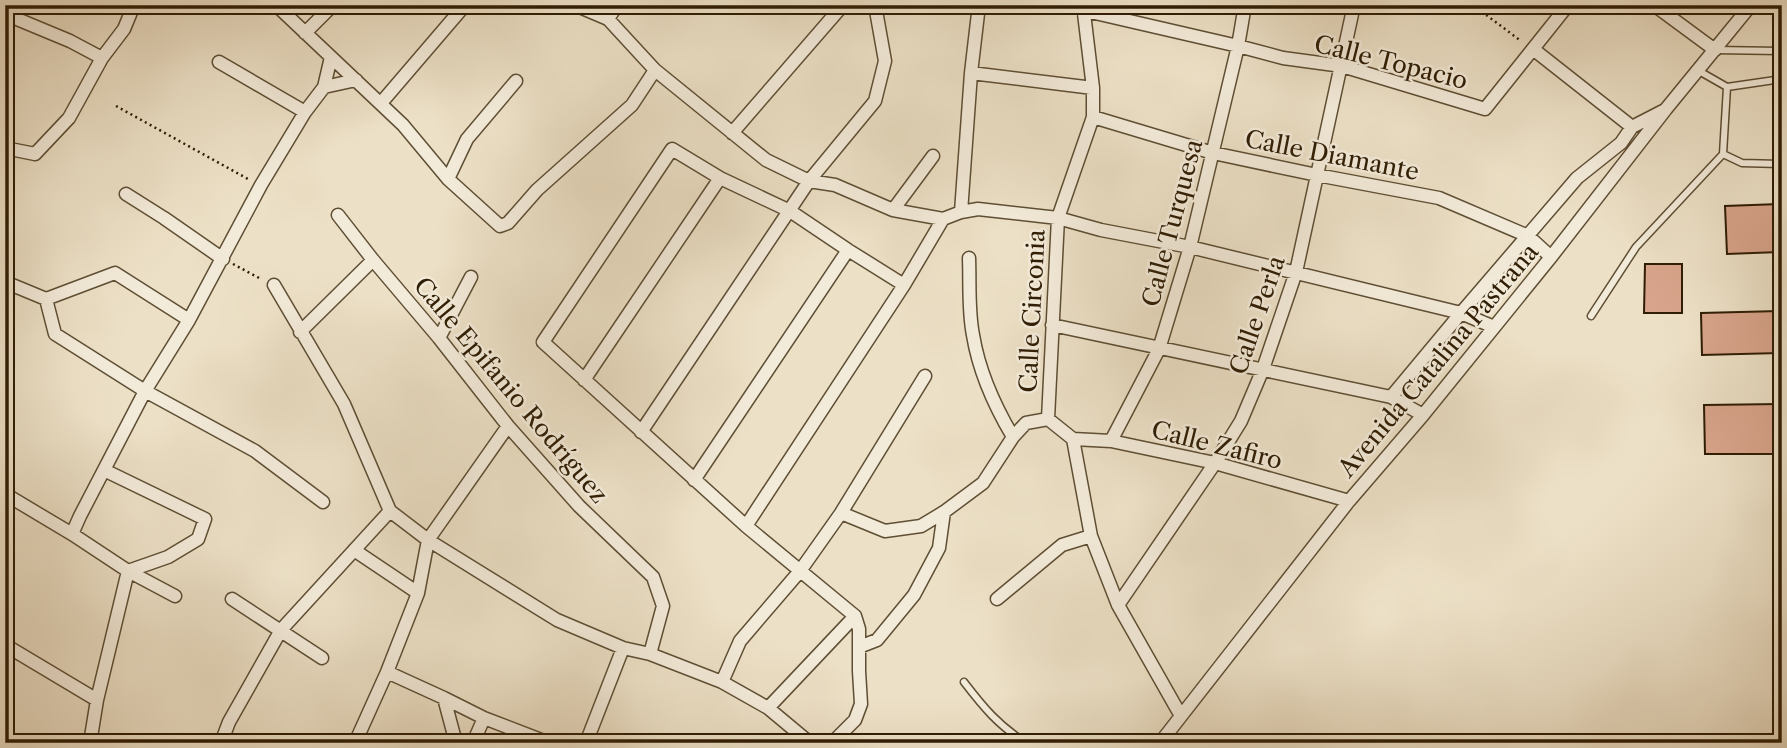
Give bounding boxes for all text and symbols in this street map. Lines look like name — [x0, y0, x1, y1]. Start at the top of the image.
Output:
street label: Calle Topacio — [1311, 29, 1471, 95]
street label: Calle Diamante — [1243, 124, 1421, 186]
street label: Calle Turquesa — [1136, 136, 1208, 310]
street label: Calle Circonia — [1013, 228, 1051, 393]
street label: Avenida Catalina Pastrana — [1331, 237, 1544, 483]
street label: Calle Perla — [1223, 251, 1291, 378]
street label: Calle Epifanio Rodríguez — [408, 271, 614, 509]
street label: Calle Zafiro — [1149, 415, 1285, 475]

